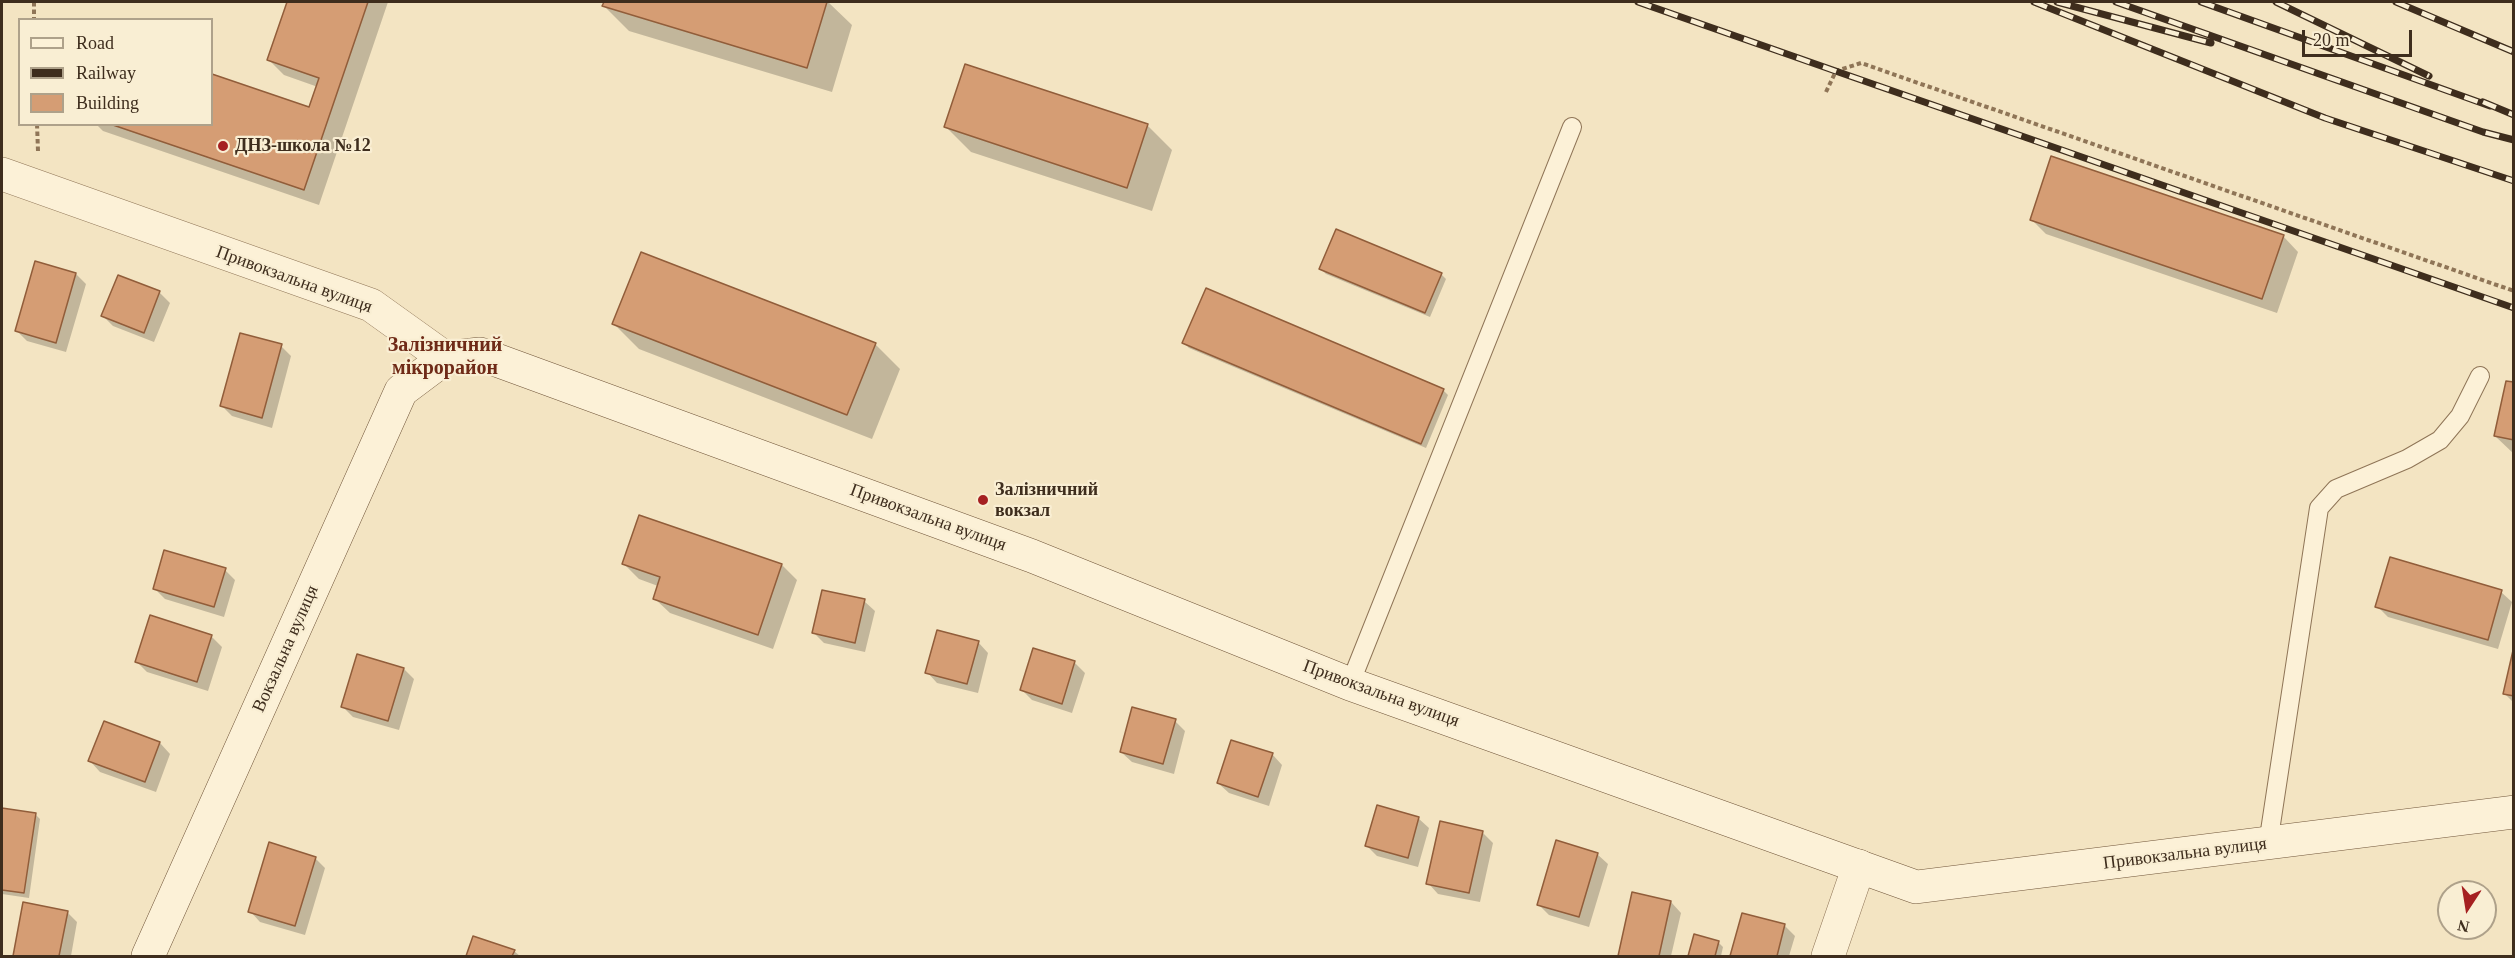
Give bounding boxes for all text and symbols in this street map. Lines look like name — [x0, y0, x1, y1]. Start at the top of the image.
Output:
legend — [18, 18, 213, 126]
scale bar — [2305, 18, 2414, 56]
text: 20 m — [2313, 30, 2350, 50]
text: Road — [76, 33, 114, 53]
text: Railway — [76, 63, 136, 83]
text: Building — [76, 93, 139, 113]
place label: ДНЗ-школа №12 — [235, 135, 371, 157]
marker: ДНЗ-школа №12 — [216, 139, 230, 153]
street label: Привокзальна вулиця — [213, 242, 375, 318]
district label: Залізничний мікрорайон — [388, 334, 502, 381]
place label: Залізничний вокзал — [995, 479, 1098, 522]
street label: Привокзальна вулиця — [847, 480, 1009, 556]
marker: Залізничний вокзал — [976, 493, 990, 507]
street label: Вокзальна вулиця — [248, 582, 324, 716]
street label: Привокзальна вулиця — [1300, 656, 1462, 732]
street label: Привокзальна вулиця — [2102, 833, 2268, 875]
north arrow — [2437, 880, 2497, 940]
text: N — [2456, 917, 2471, 936]

